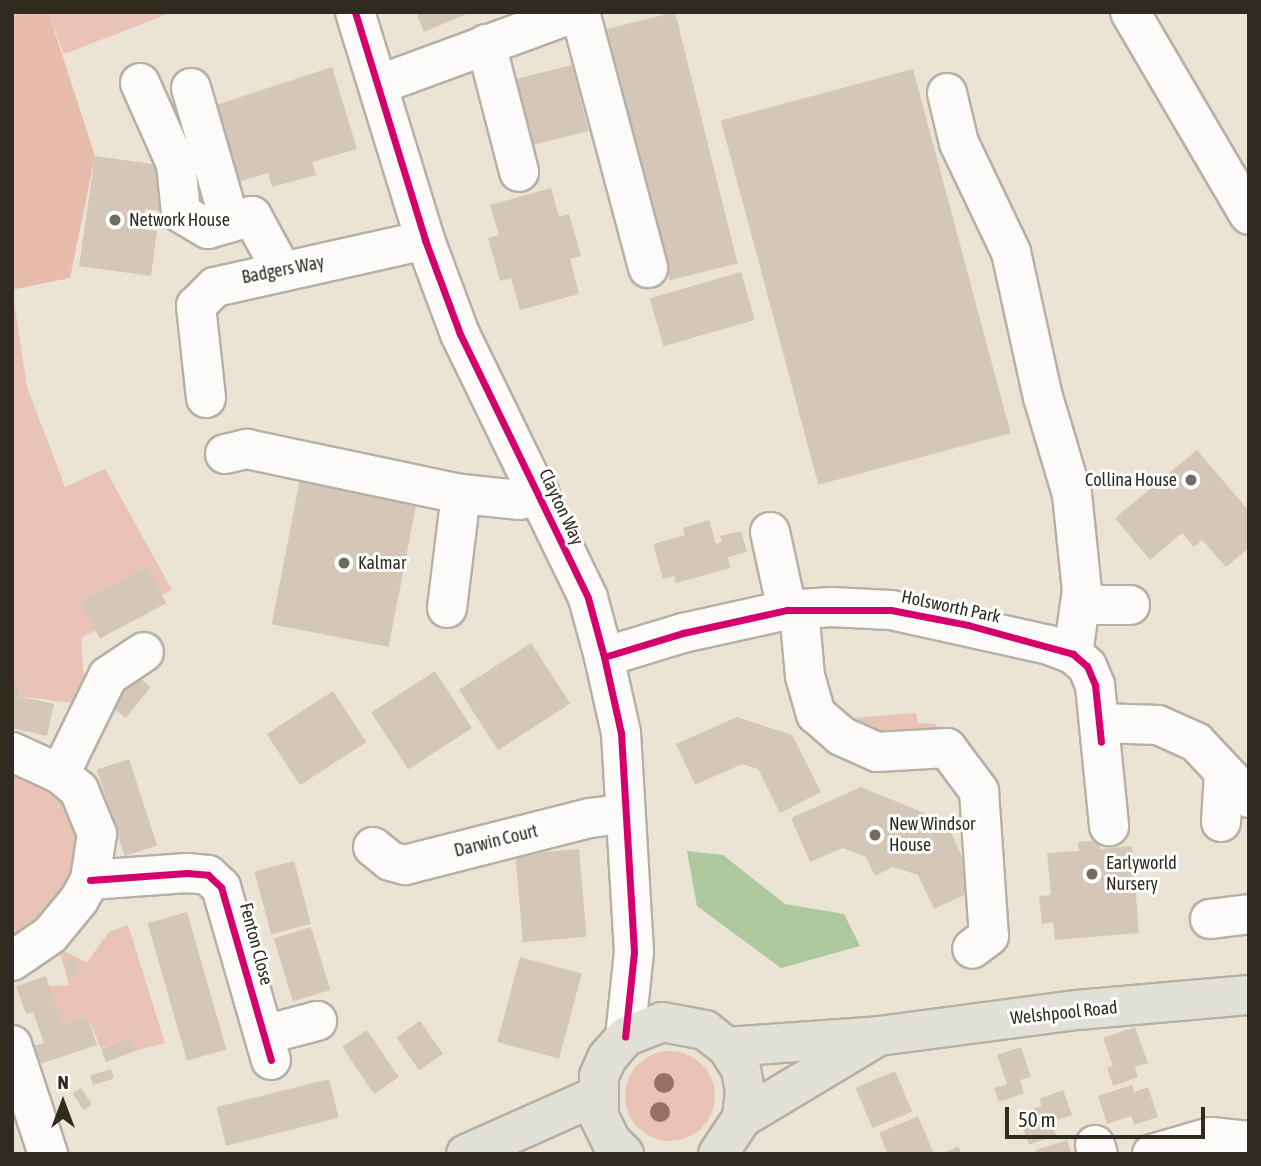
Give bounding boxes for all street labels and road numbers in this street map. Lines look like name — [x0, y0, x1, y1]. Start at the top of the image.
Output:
street label: Badgers Way — [240, 251, 326, 289]
street label: Clayton Way — [534, 465, 588, 549]
street label: Holsworth Park — [900, 586, 1002, 628]
street label: Darwin Court — [452, 820, 540, 862]
street label: Fenton Close — [235, 901, 277, 987]
street label: Welshpool Road — [1009, 997, 1119, 1029]

